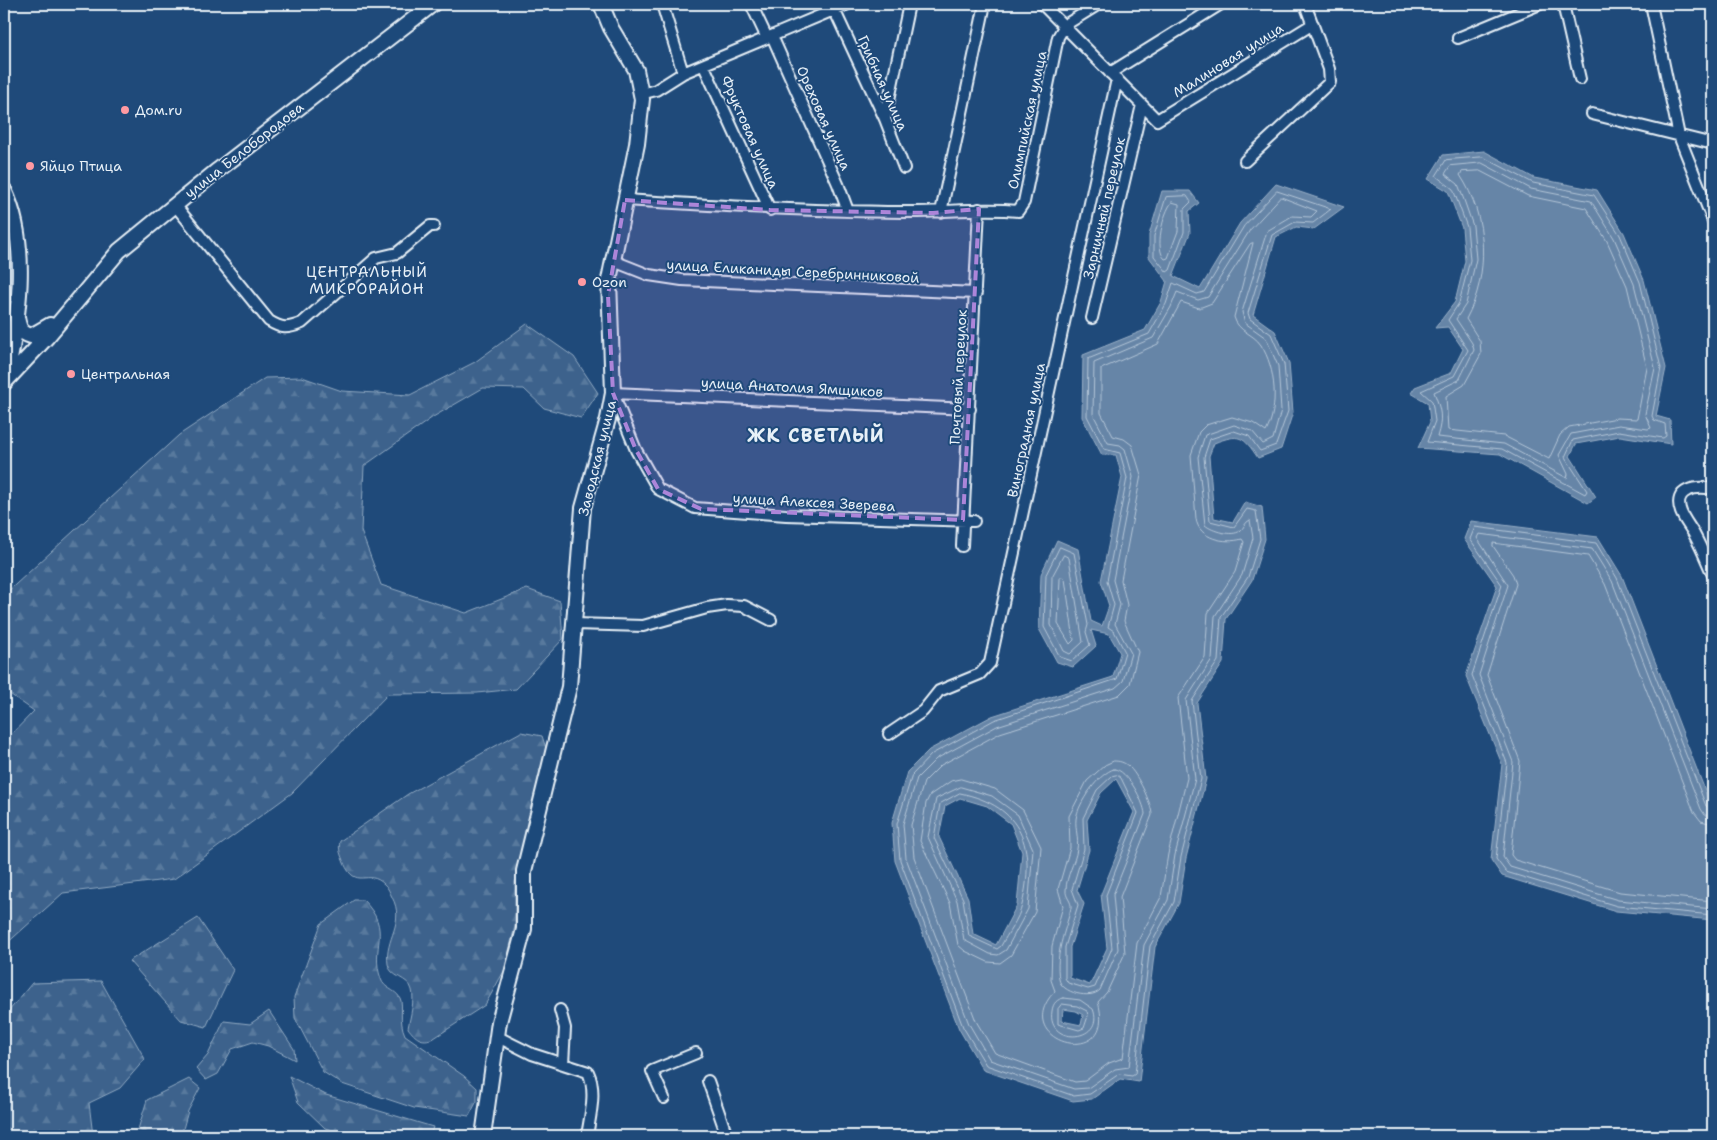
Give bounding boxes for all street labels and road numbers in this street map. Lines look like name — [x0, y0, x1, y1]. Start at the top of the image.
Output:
street label: Малиновая улица — [1169, 19, 1287, 101]
street label: Грибная улица — [854, 32, 912, 134]
street label: Олимпийская улица — [1004, 49, 1051, 191]
street label: Ореховая улица — [793, 63, 855, 173]
street label: Фруктовая улица — [717, 73, 783, 192]
street label: улица Белобородова — [181, 98, 307, 202]
street label: Зарничный переулок — [1079, 135, 1129, 281]
street label: улица Еликаниды Серебринниковой — [666, 255, 920, 287]
street label: Почтовый переулок — [945, 308, 971, 445]
street label: Виноградная улица — [1003, 361, 1049, 499]
street label: улица Анатолия Ямщиков — [701, 373, 883, 401]
street label: Заводская улица — [574, 398, 620, 518]
street label: улица Алексея Зверева — [732, 489, 896, 515]

